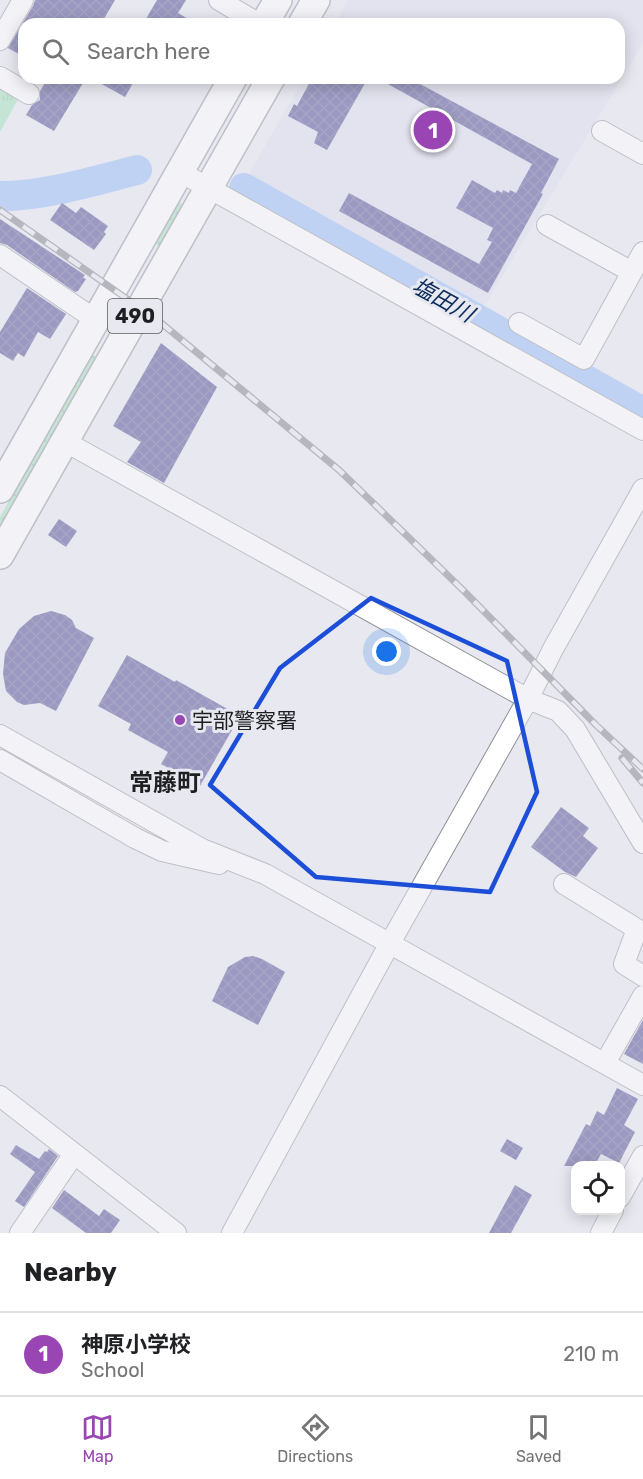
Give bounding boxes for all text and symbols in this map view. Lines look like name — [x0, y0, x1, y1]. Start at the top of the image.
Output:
search box — [18, 18, 625, 84]
icon: search — [39, 35, 72, 68]
text: Search here — [87, 38, 210, 65]
pin: 1 — [414, 108, 452, 152]
water label: 塩田川 — [408, 272, 480, 329]
road number: 490 — [108, 299, 162, 333]
your location — [372, 637, 401, 666]
place label: 宇部警察署 — [192, 708, 297, 733]
marker: 宇部警察署 — [173, 713, 187, 727]
district label: 常藤町 — [129, 769, 201, 797]
map controls — [571, 1161, 625, 1215]
button: locate — [571, 1161, 625, 1215]
text: Nearby — [24, 1257, 117, 1288]
text: 神原小学校 — [81, 1331, 191, 1358]
text: 1 — [39, 1342, 48, 1366]
text: 210 m — [563, 1342, 619, 1366]
text: School — [81, 1358, 144, 1382]
tab: Map — [81, 1411, 114, 1466]
tab: Directions — [277, 1411, 353, 1466]
tab: Saved — [516, 1411, 562, 1466]

